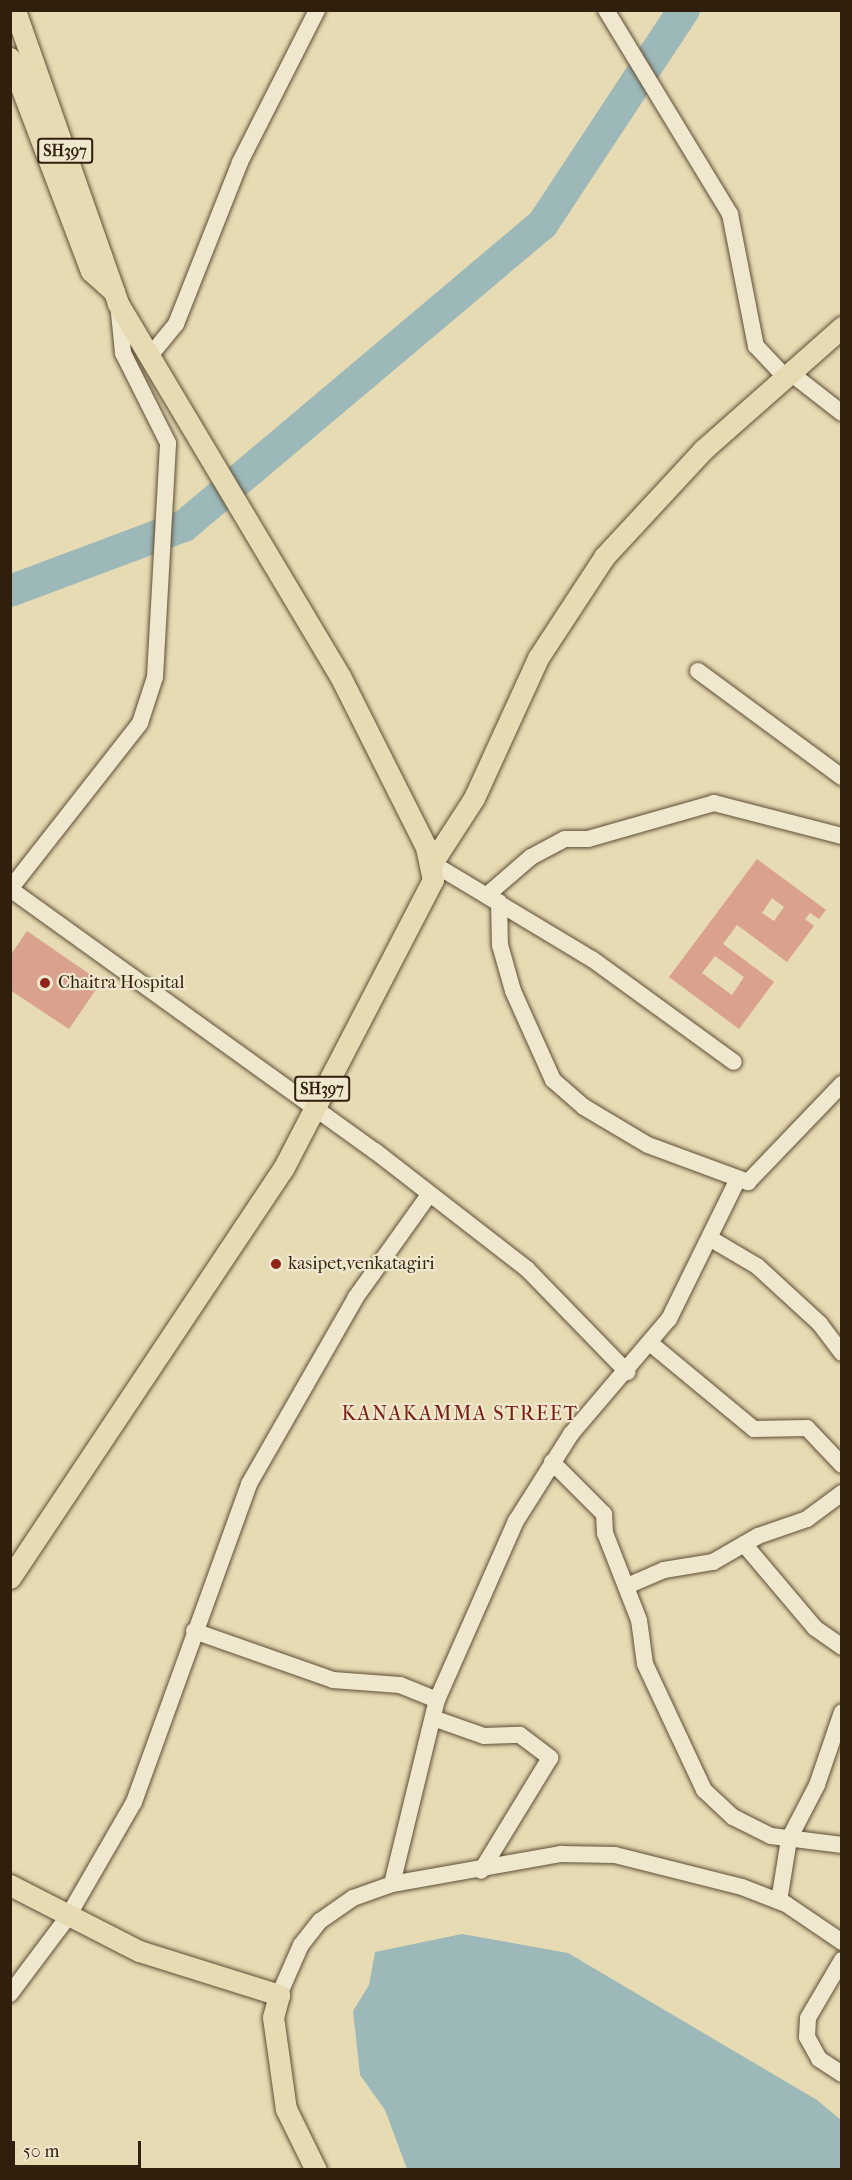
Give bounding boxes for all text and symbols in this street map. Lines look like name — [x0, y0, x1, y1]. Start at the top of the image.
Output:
road number: SH397 — [36, 138, 94, 164]
place label: Chaitra Hospital — [58, 972, 184, 994]
marker: Chaitra Hospital — [36, 974, 54, 992]
road number: SH397 — [294, 1076, 350, 1102]
place label: kasipet,venkatagiri — [288, 1253, 435, 1275]
marker: kasipet,venkatagiri — [269, 1257, 283, 1271]
district label: KANAKAMMA STREET — [342, 1401, 578, 1425]
scale bar — [15, 2129, 144, 2167]
text: 50 m — [23, 2141, 59, 2162]

